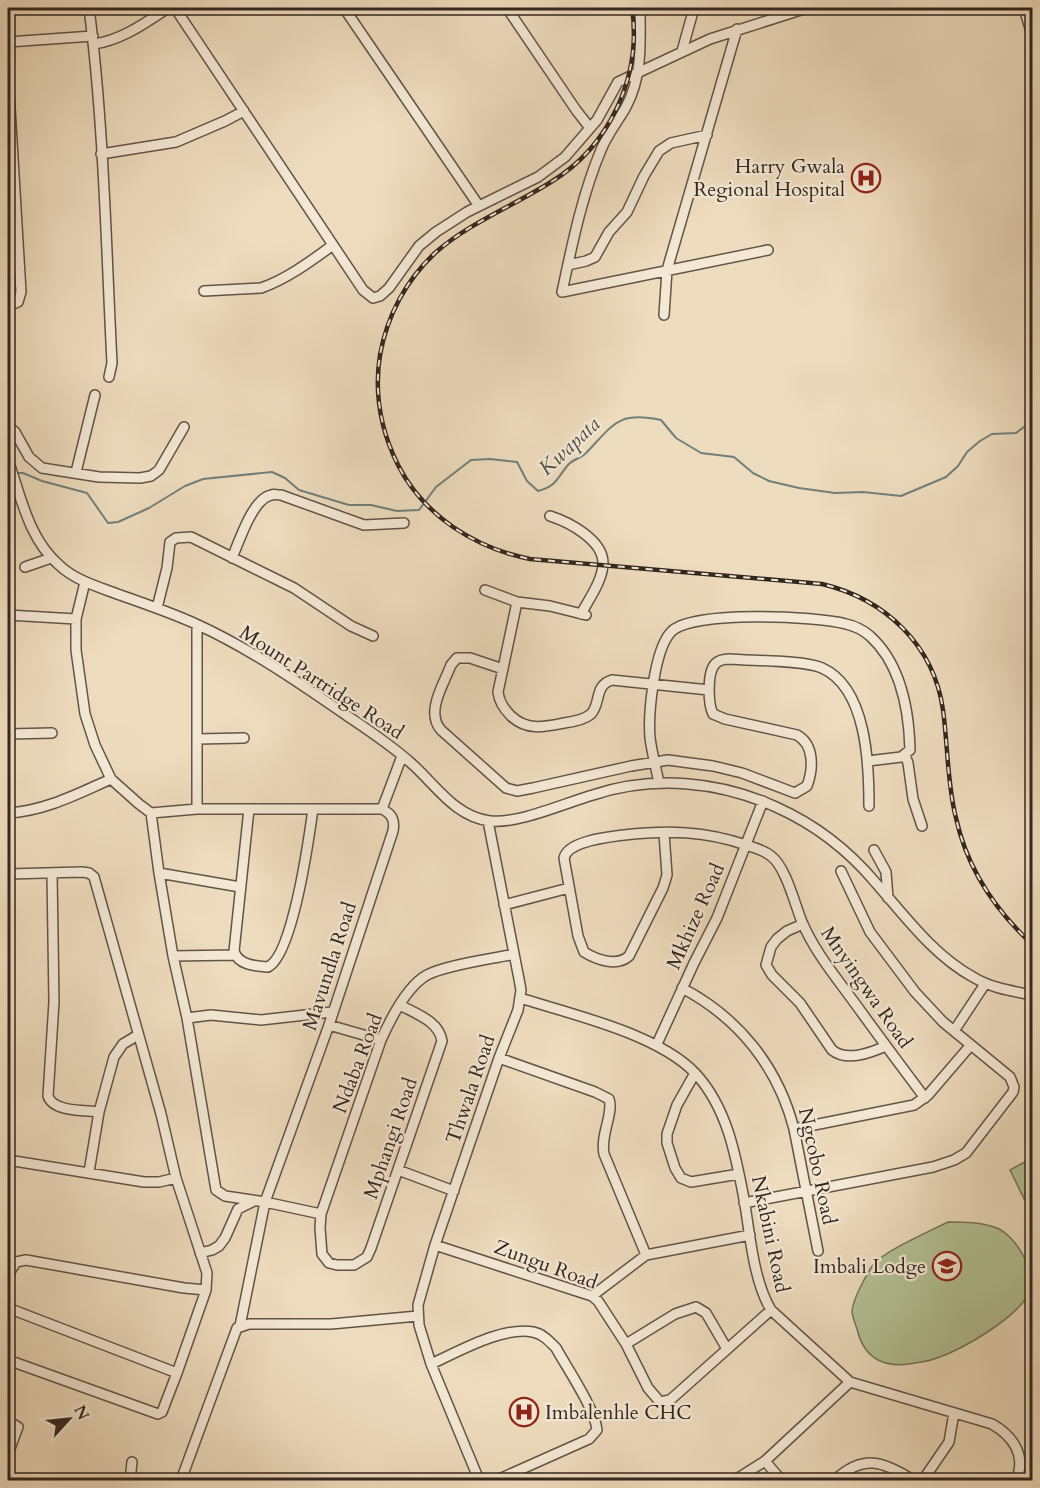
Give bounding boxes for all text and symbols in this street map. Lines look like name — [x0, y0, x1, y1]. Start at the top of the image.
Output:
place label: Harry Gwala Regional Hospital — [693, 153, 845, 203]
hospital icon: Harry Gwala Regional Hospital — [850, 162, 882, 194]
water label: Kwapata — [532, 410, 606, 482]
street label: Mount Partridge Road — [234, 619, 409, 746]
street label: Mkhize Road — [660, 859, 731, 974]
street label: Mavundla Road — [296, 898, 363, 1034]
street label: Mnyingwa Road — [815, 921, 919, 1054]
street label: Ndaba Road — [326, 1009, 389, 1117]
street label: Thwala Road — [439, 1031, 502, 1147]
street label: Mphangi Road — [357, 1074, 424, 1202]
street label: Ngcobo Road — [792, 1105, 843, 1227]
street label: Nkabini Road — [745, 1173, 796, 1295]
street label: Zungu Road — [490, 1233, 602, 1296]
school or university icon: Imbali Lodge — [931, 1250, 963, 1282]
place label: Imbali Lodge — [813, 1253, 926, 1280]
north arrow — [39, 1389, 99, 1449]
hospital icon: Imbalenhle CHC — [508, 1396, 540, 1428]
place label: Imbalenhle CHC — [545, 1399, 691, 1426]
text: N — [69, 1401, 94, 1424]

